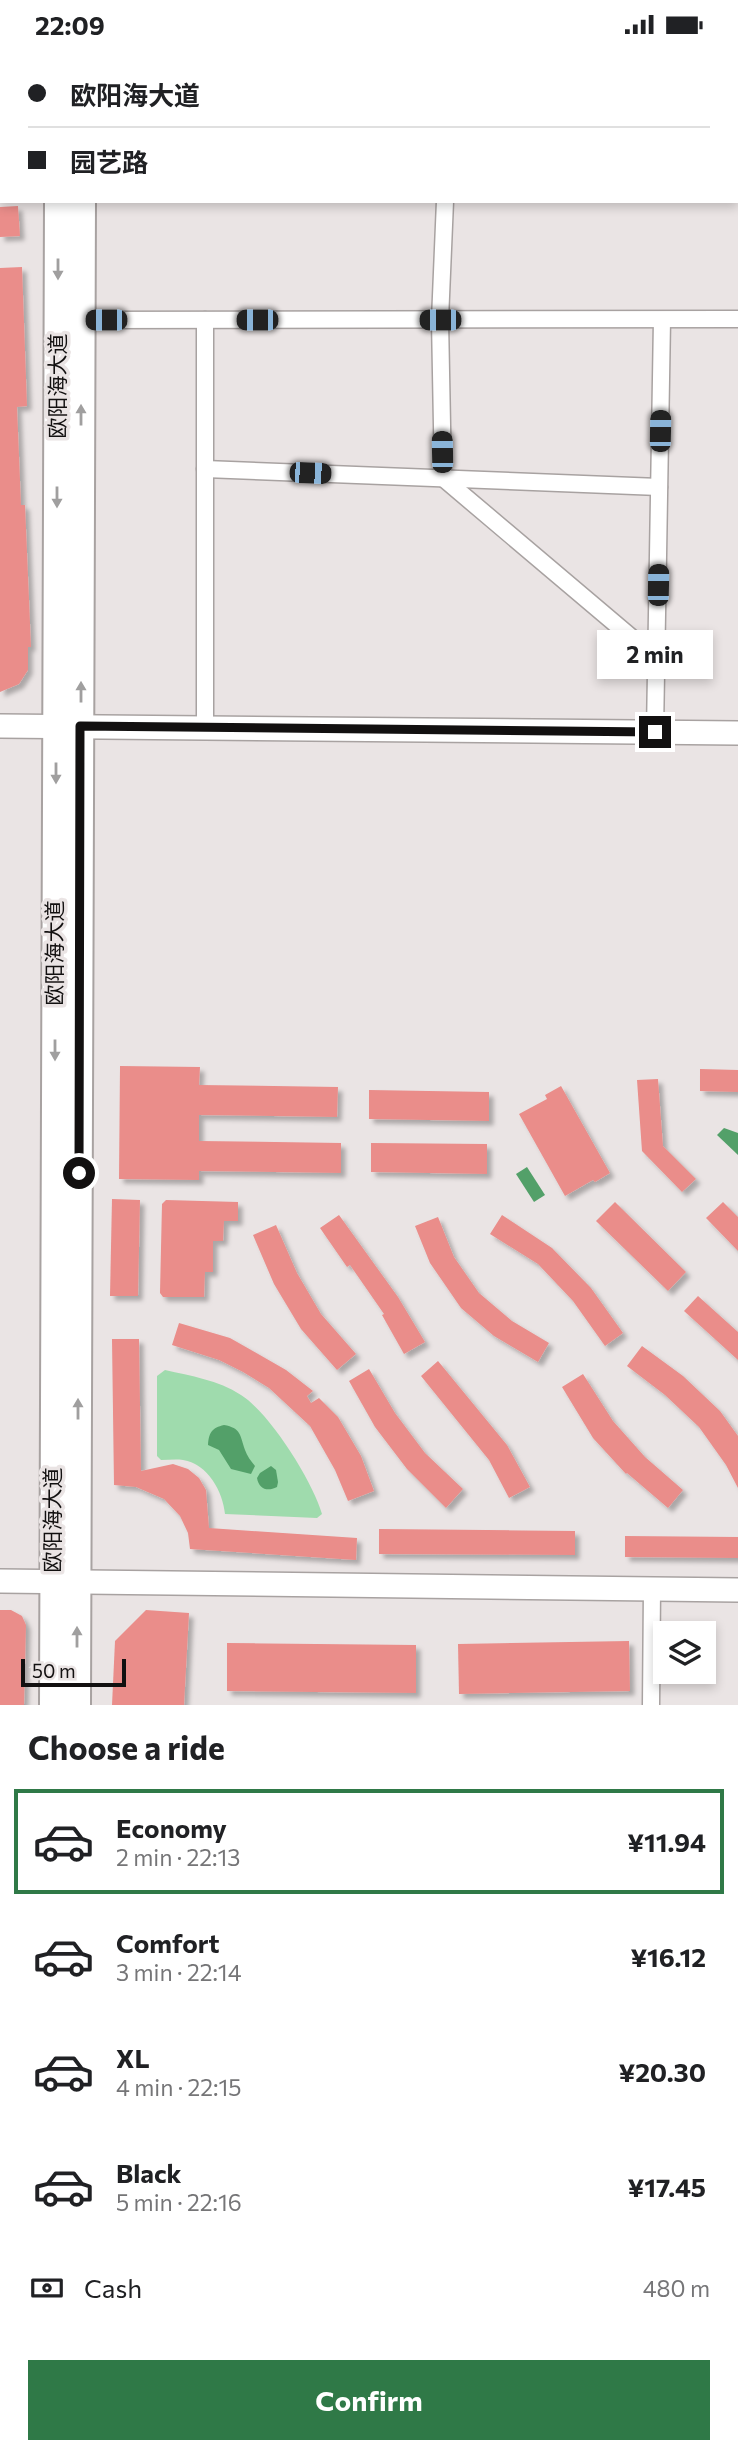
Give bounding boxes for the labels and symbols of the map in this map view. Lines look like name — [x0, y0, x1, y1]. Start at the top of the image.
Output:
one-way arrow — [52, 259, 64, 281]
car — [86, 310, 128, 331]
car — [237, 310, 279, 331]
car — [420, 310, 462, 331]
street label: 欧阳海大道 — [44, 334, 69, 439]
one-way arrow — [75, 404, 87, 426]
car — [650, 410, 671, 452]
car — [432, 431, 453, 473]
car — [289, 462, 332, 484]
one-way arrow — [51, 486, 63, 508]
car — [648, 564, 669, 606]
callout: 2 min — [597, 631, 713, 679]
one-way arrow — [75, 681, 86, 703]
route end — [639, 716, 671, 748]
one-way arrow — [50, 763, 62, 785]
street label: 欧阳海大道 — [41, 901, 66, 1006]
one-way arrow — [49, 1039, 61, 1061]
route start — [63, 1157, 95, 1189]
one-way arrow — [72, 1398, 84, 1420]
street label: 欧阳海大道 — [39, 1468, 64, 1573]
one-way arrow — [71, 1626, 83, 1648]
scale bar — [21, 1656, 126, 1688]

